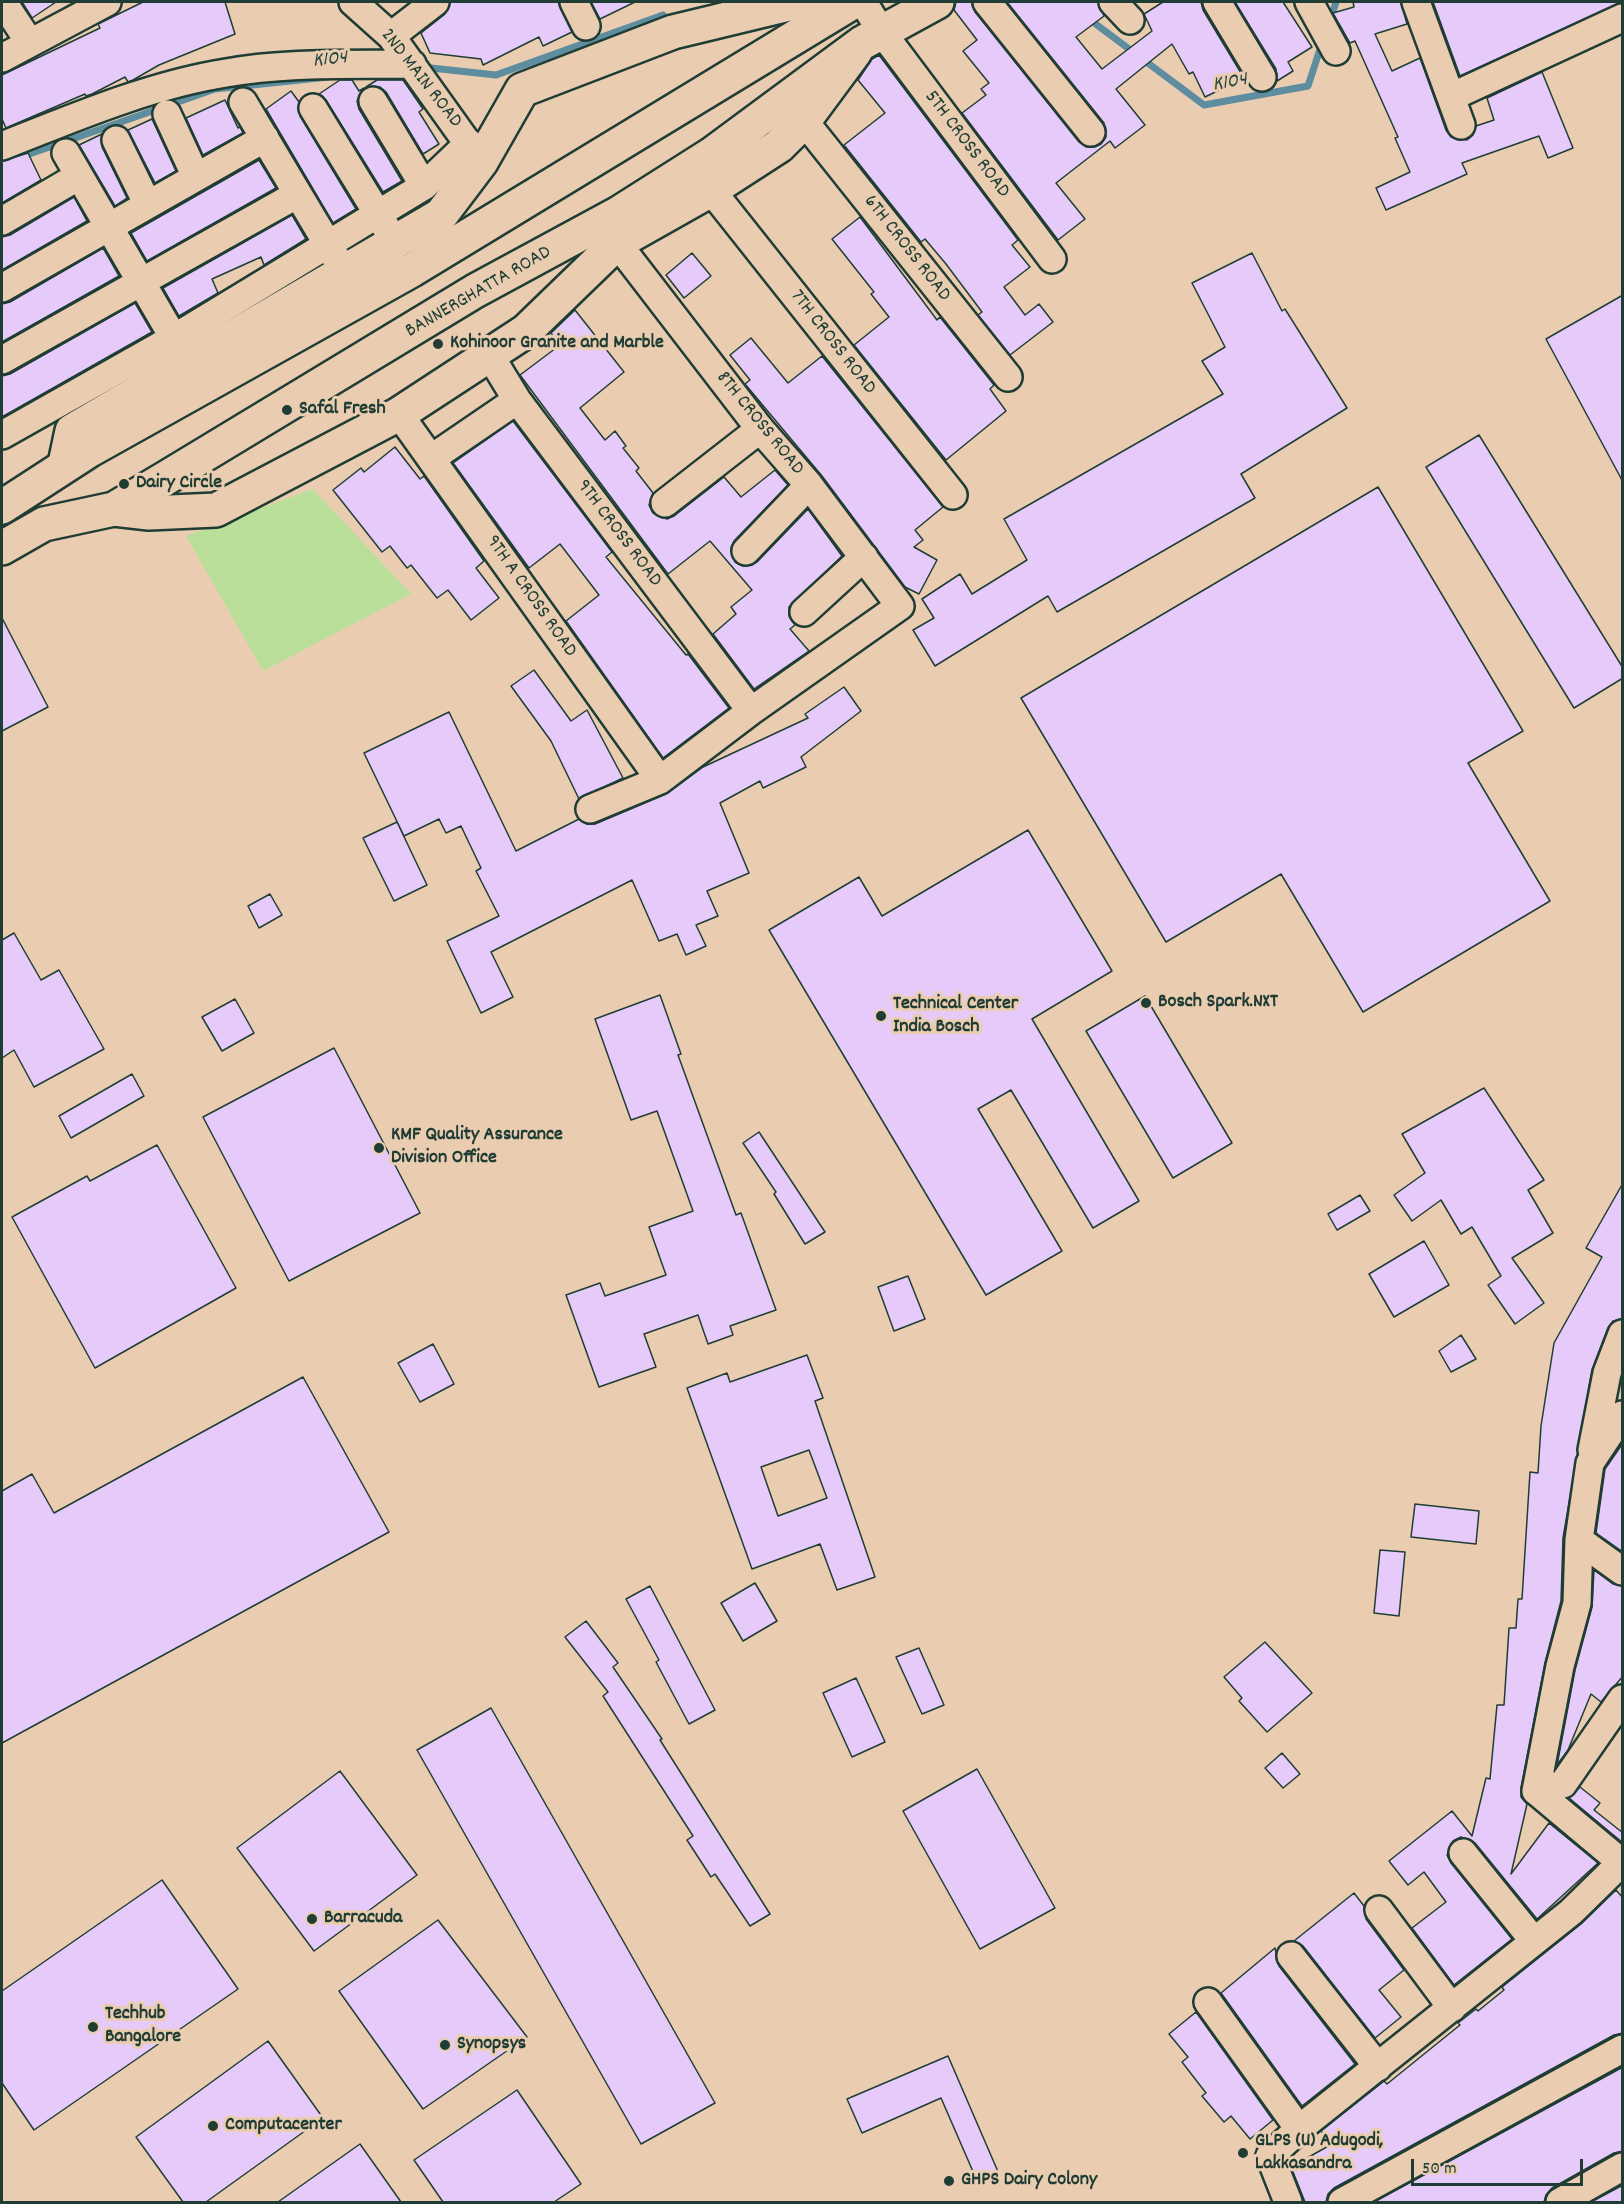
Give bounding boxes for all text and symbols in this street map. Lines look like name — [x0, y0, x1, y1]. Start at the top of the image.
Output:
street label: 2ND MAIN ROAD — [374, 25, 466, 133]
water label: K104 — [312, 47, 348, 75]
water label: K104 — [1211, 69, 1249, 99]
street label: 5TH CROSS ROAD — [918, 87, 1014, 203]
street label: 6TH CROSS ROAD — [857, 191, 955, 307]
street label: BANNERGHATTA ROAD — [402, 242, 556, 344]
street label: 7TH CROSS ROAD — [784, 286, 880, 400]
place label: Kohinoor Granite and Marble — [450, 332, 664, 356]
marker: Kohinoor Granite and Marble — [431, 337, 445, 351]
street label: 8TH CROSS ROAD — [710, 367, 808, 481]
place label: Safal Fresh — [299, 398, 386, 422]
marker: Safal Fresh — [280, 403, 294, 417]
place label: Dairy Circle — [136, 472, 222, 496]
street label: 9TH CROSS ROAD — [570, 476, 666, 592]
marker: Dairy Circle — [117, 477, 131, 491]
street label: 9TH A CROSS ROAD — [479, 531, 581, 663]
place label: Bosch Spark.NXT — [1158, 991, 1278, 1015]
place label: Technical Center India Bosch — [893, 993, 1018, 1040]
marker: Bosch Spark.NXT — [1139, 996, 1153, 1010]
marker: Technical Center India Bosch — [874, 1009, 888, 1023]
place label: KMF Quality Assurance Division Office — [391, 1124, 563, 1171]
marker: KMF Quality Assurance Division Office — [372, 1141, 386, 1155]
place label: Barracuda — [324, 1907, 402, 1931]
marker: Barracuda — [305, 1912, 319, 1926]
place label: Techhub Bangalore — [105, 2003, 181, 2050]
marker: Techhub Bangalore — [86, 2020, 100, 2034]
place label: Synopsys — [457, 2033, 526, 2057]
marker: Synopsys — [438, 2038, 452, 2052]
place label: Computacenter — [225, 2114, 342, 2138]
marker: Computacenter — [206, 2119, 220, 2133]
place label: GLPS (U) Adugodi, Lakkasandra — [1255, 2130, 1383, 2177]
marker: GLPS (U) Adugodi, Lakkasandra — [1236, 2146, 1250, 2160]
scale bar — [1414, 2147, 1586, 2185]
text: 50 m — [1422, 2157, 1457, 2182]
place label: GHPS Dairy Colony — [961, 2169, 1097, 2193]
marker: GHPS Dairy Colony — [942, 2174, 956, 2188]

